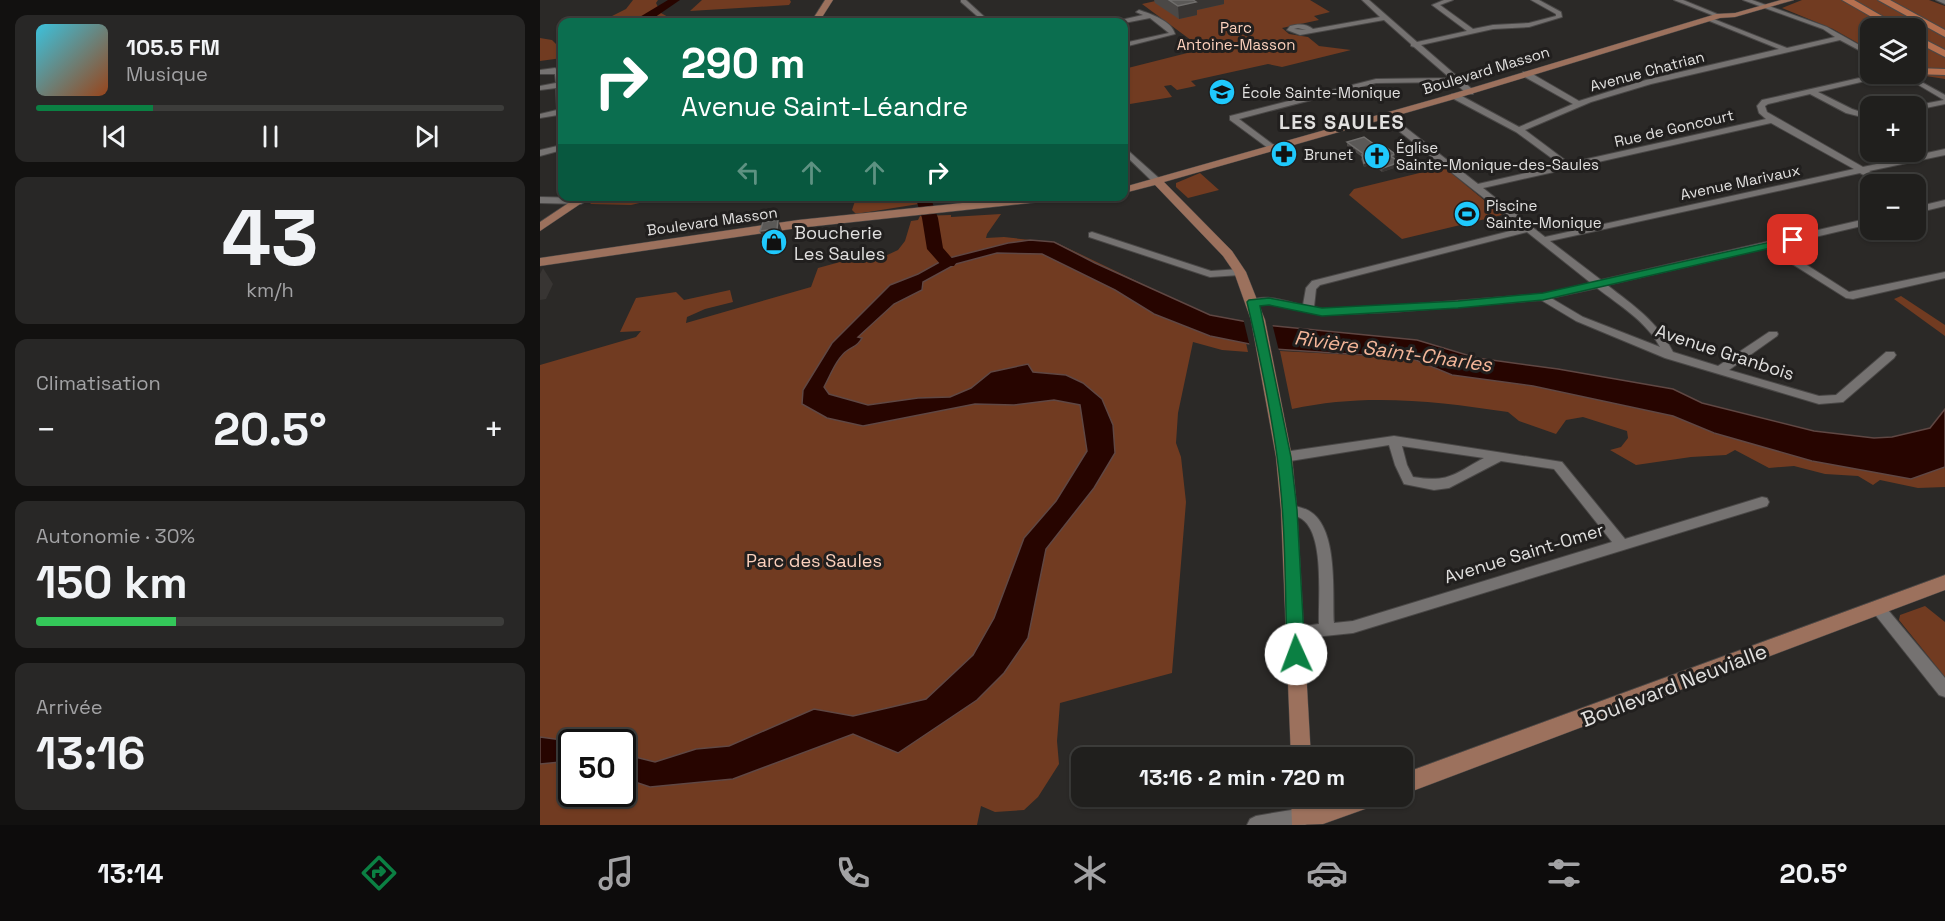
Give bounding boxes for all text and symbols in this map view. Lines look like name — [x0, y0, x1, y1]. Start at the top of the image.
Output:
park label: Parc Antoine-Masson — [1177, 18, 1295, 54]
map controls — [1860, 18, 1926, 240]
button: layers — [1860, 18, 1926, 84]
text: 105.5 FM — [126, 33, 220, 61]
text: 290 m — [681, 37, 806, 90]
icon: right — [582, 42, 660, 120]
street label: Boulevard Masson — [1420, 42, 1552, 98]
street label: Avenue Chatrian — [1588, 47, 1706, 95]
text: Musique — [126, 61, 208, 87]
school or university icon: École Sainte-Monique — [1207, 77, 1237, 107]
place label: École Sainte-Monique — [1242, 83, 1401, 102]
text: Avenue Saint-Léandre — [681, 89, 968, 124]
button: + — [1860, 96, 1926, 162]
street label: Rue de Goncourt — [1612, 105, 1736, 151]
district label: LES SAULES — [1279, 109, 1405, 135]
icon: previous — [98, 120, 131, 153]
icon: pause — [254, 120, 287, 153]
icon: next — [410, 120, 443, 153]
place label: Église Sainte-Monique-des-Saules — [1396, 138, 1599, 174]
pharmacy icon: Brunet — [1269, 139, 1299, 169]
church icon: Église Sainte-Monique-des-Saules — [1362, 141, 1392, 171]
place label: Brunet — [1304, 145, 1354, 164]
icon: left — [732, 156, 765, 189]
icon: ahead — [795, 156, 828, 189]
icon: ahead — [858, 156, 891, 189]
icon: right — [921, 156, 954, 189]
street label: Avenue Marivaux — [1678, 160, 1802, 204]
button: − — [1860, 174, 1926, 240]
text: 43 — [221, 188, 319, 288]
place label: Piscine Sainte-Monique — [1486, 196, 1602, 232]
sports icon: Piscine Sainte-Monique — [1452, 199, 1482, 229]
street label: Boulevard Masson — [645, 202, 779, 240]
pin — [1767, 214, 1818, 265]
place label: Boucherie Les Saules — [794, 221, 885, 265]
icon: arrive — [1776, 223, 1809, 256]
shop icon: Boucherie Les Saules — [759, 227, 789, 257]
text: km/h — [246, 277, 294, 303]
street label: Avenue Granbois — [1653, 319, 1797, 385]
water label: Rivière Saint-Charles — [1293, 324, 1495, 378]
text: Climatisation — [36, 370, 161, 396]
text: 20.5° — [213, 401, 327, 458]
text: − — [36, 409, 56, 451]
text: + — [484, 409, 504, 451]
street label: Avenue Saint-Omer — [1441, 518, 1607, 588]
text: Autonomie · 30% — [36, 523, 195, 549]
park label: Parc des Saules — [746, 549, 882, 572]
text: 150 km — [36, 554, 188, 611]
position arrow — [1264, 622, 1328, 686]
street label: Boulevard Neuvialle — [1577, 637, 1771, 733]
text: Arrivée — [36, 694, 103, 720]
text: 13:16 — [36, 725, 145, 782]
speed limit sign: 50 — [558, 729, 636, 807]
text: 13:16 · 2 min · 720 m — [1139, 763, 1345, 791]
icon: directions — [358, 852, 400, 894]
icon: music — [595, 852, 637, 894]
icon: phone — [832, 852, 874, 894]
icon: climate — [1069, 852, 1111, 894]
icon: car — [1306, 852, 1348, 894]
icon: filters — [1543, 852, 1585, 894]
text: 13:14 — [97, 856, 163, 891]
text: 20.5° — [1779, 856, 1847, 891]

